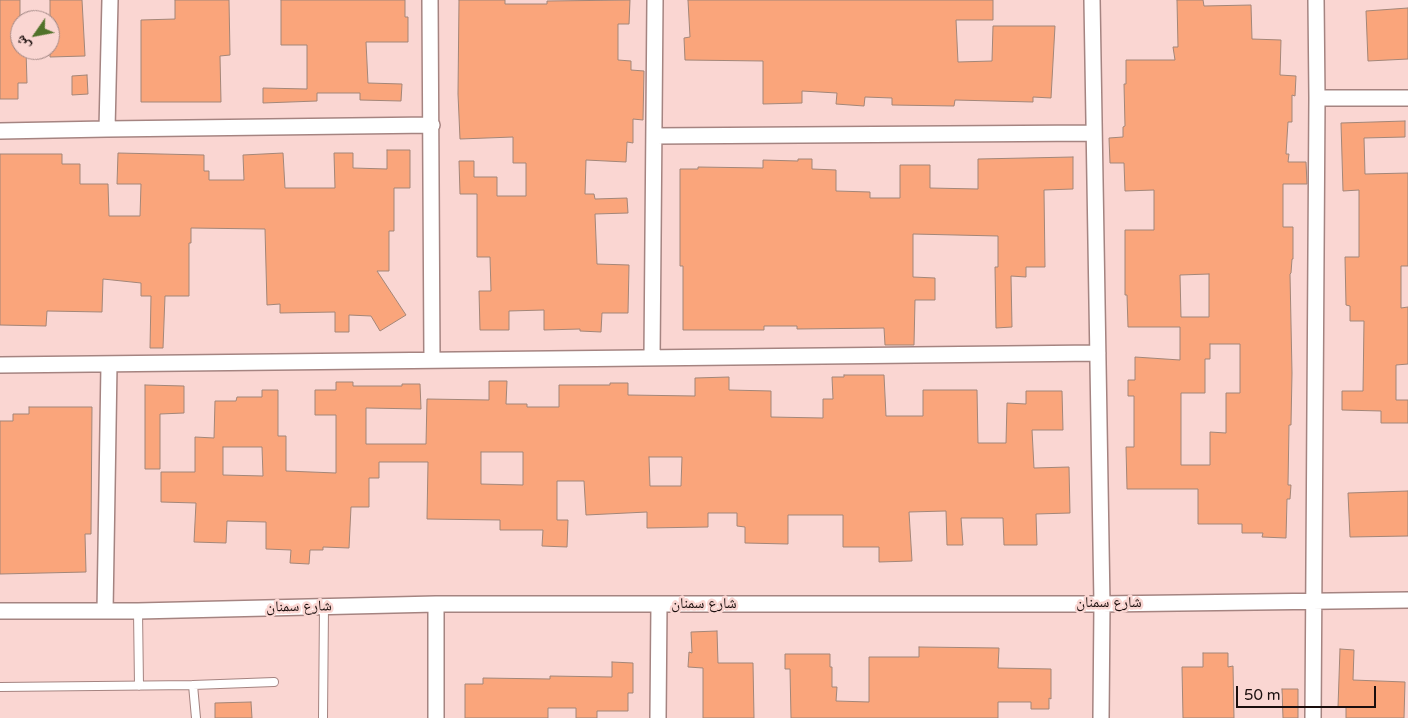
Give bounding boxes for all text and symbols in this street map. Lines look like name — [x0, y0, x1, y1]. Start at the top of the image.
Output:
north arrow — [10, 10, 60, 60]
text: ش — [12, 32, 34, 54]
street label: شارع سمنان — [1076, 594, 1142, 612]
street label: شارع سمنان — [671, 595, 737, 613]
street label: شارع سمنان — [266, 597, 332, 617]
scale bar — [1238, 676, 1378, 708]
text: 50 m — [1244, 686, 1281, 704]

